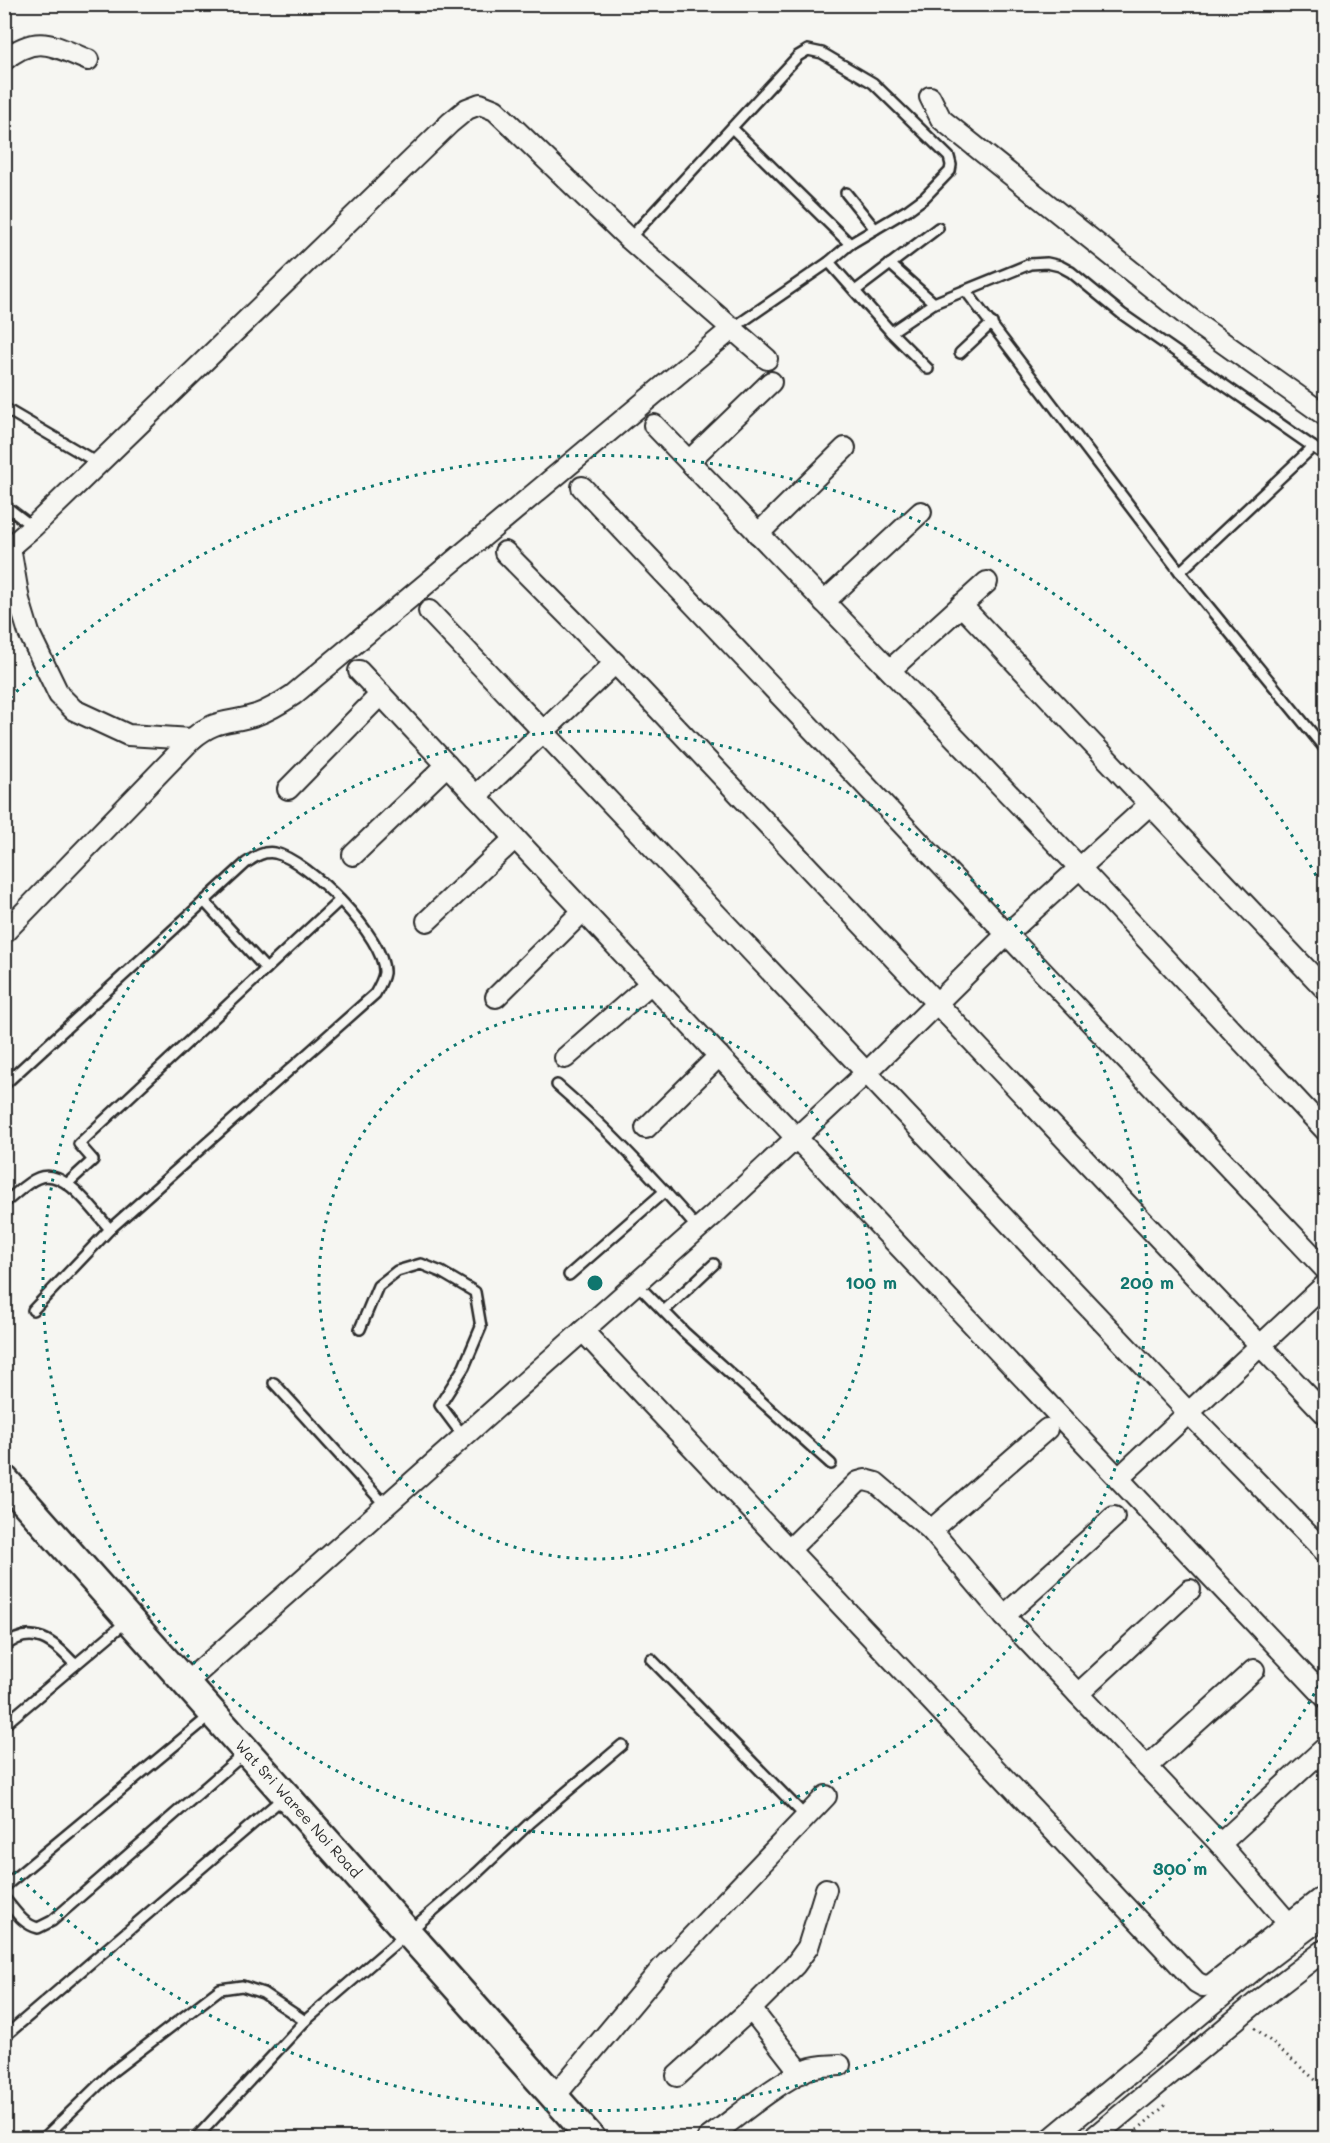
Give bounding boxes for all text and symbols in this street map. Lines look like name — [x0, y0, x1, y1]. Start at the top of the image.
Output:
text: 100 m — [845, 1270, 897, 1294]
text: 200 m — [1120, 1270, 1174, 1294]
centre of rings — [585, 1273, 605, 1293]
street label: Wat Sri Waree Noi Road — [231, 1735, 366, 1882]
text: 300 m — [1153, 1856, 1207, 1880]

